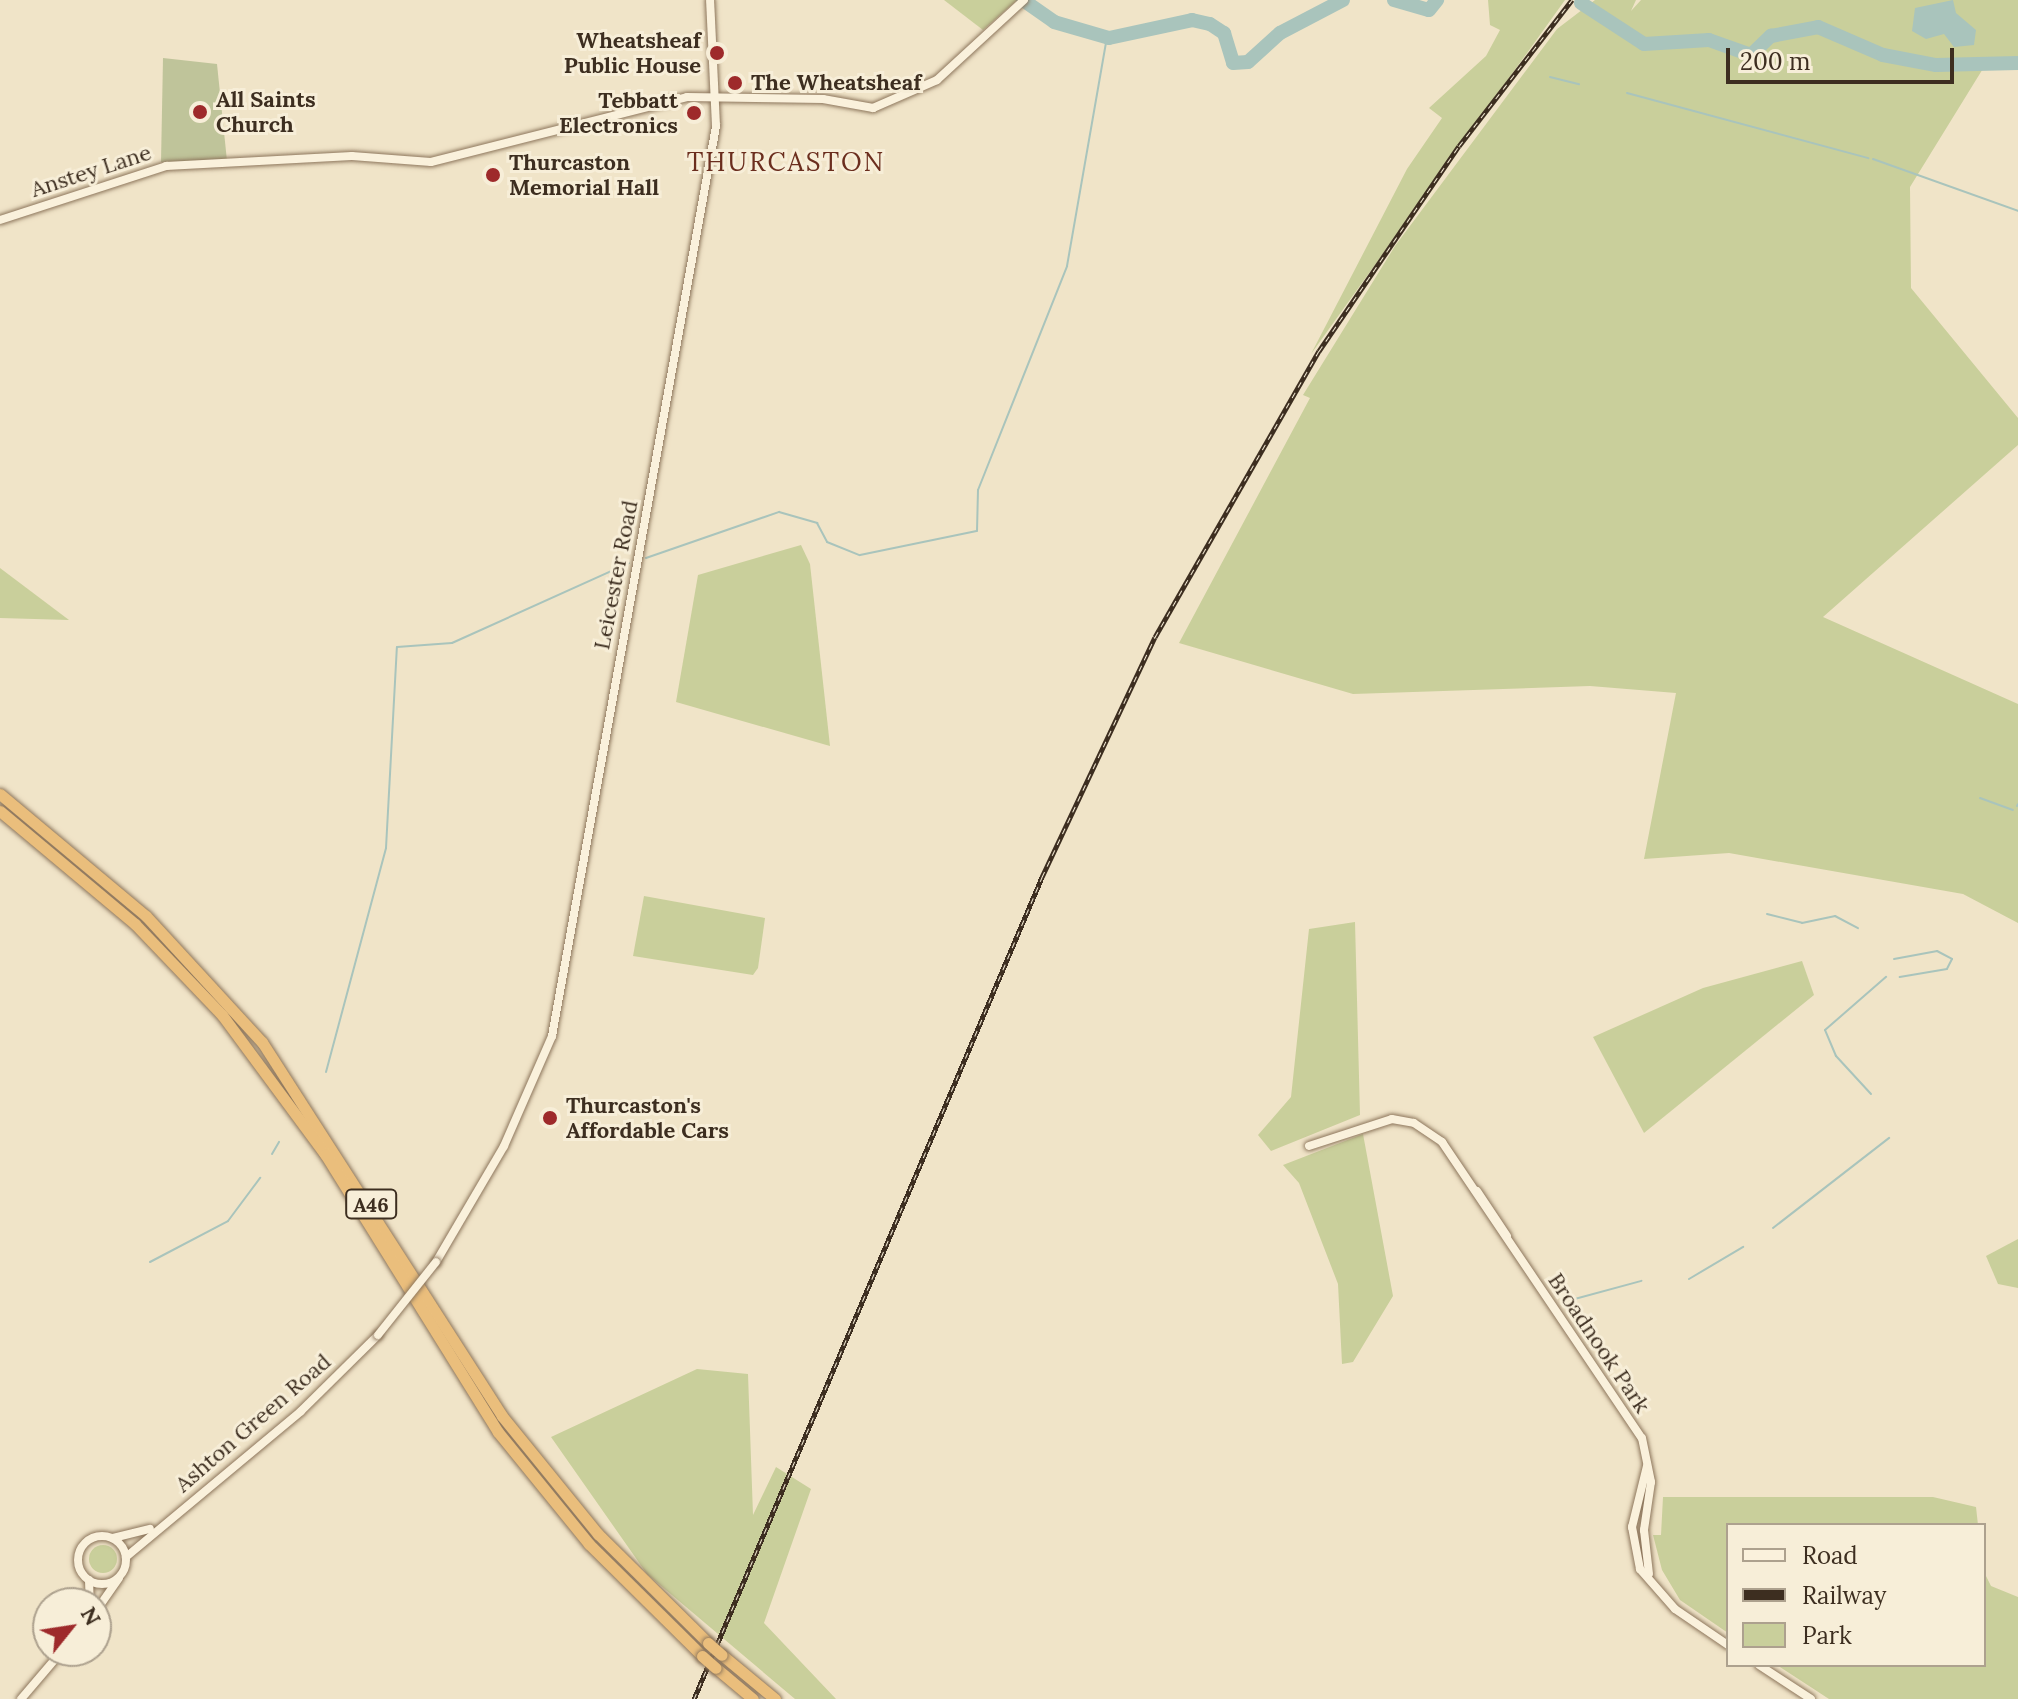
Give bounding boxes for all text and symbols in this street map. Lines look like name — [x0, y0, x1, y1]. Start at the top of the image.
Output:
place label: Wheatsheaf Public House — [564, 27, 701, 78]
scale bar — [1730, 32, 1958, 82]
marker: Wheatsheaf Public House — [708, 44, 726, 62]
text: 200 m — [1740, 46, 1810, 77]
place label: The Wheatsheaf — [751, 70, 921, 96]
marker: The Wheatsheaf — [726, 74, 744, 92]
place label: All Saints Church — [216, 86, 316, 138]
place label: Tebbatt Electronics — [559, 87, 678, 138]
marker: All Saints Church — [191, 103, 209, 121]
marker: Tebbatt Electronics — [685, 104, 703, 122]
street label: Anstey Lane — [28, 139, 154, 203]
district label: THURCASTON — [687, 146, 885, 178]
place label: Thurcaston Memorial Hall — [509, 149, 659, 200]
marker: Thurcaston Memorial Hall — [484, 166, 502, 184]
street label: Leicester Road — [589, 498, 643, 652]
place label: Thurcaston's Affordable Cars — [566, 1092, 729, 1144]
marker: Thurcaston's Affordable Cars — [541, 1109, 559, 1127]
road number: A46 — [345, 1188, 397, 1220]
street label: Broadnook Park — [1543, 1268, 1655, 1418]
street label: Ashton Green Road — [170, 1348, 336, 1498]
legend — [1726, 1523, 1986, 1667]
text: Road — [1802, 1540, 1858, 1571]
text: Railway — [1802, 1580, 1886, 1611]
north arrow — [32, 1587, 112, 1667]
text: N — [75, 1602, 107, 1630]
text: Park — [1802, 1620, 1852, 1651]

